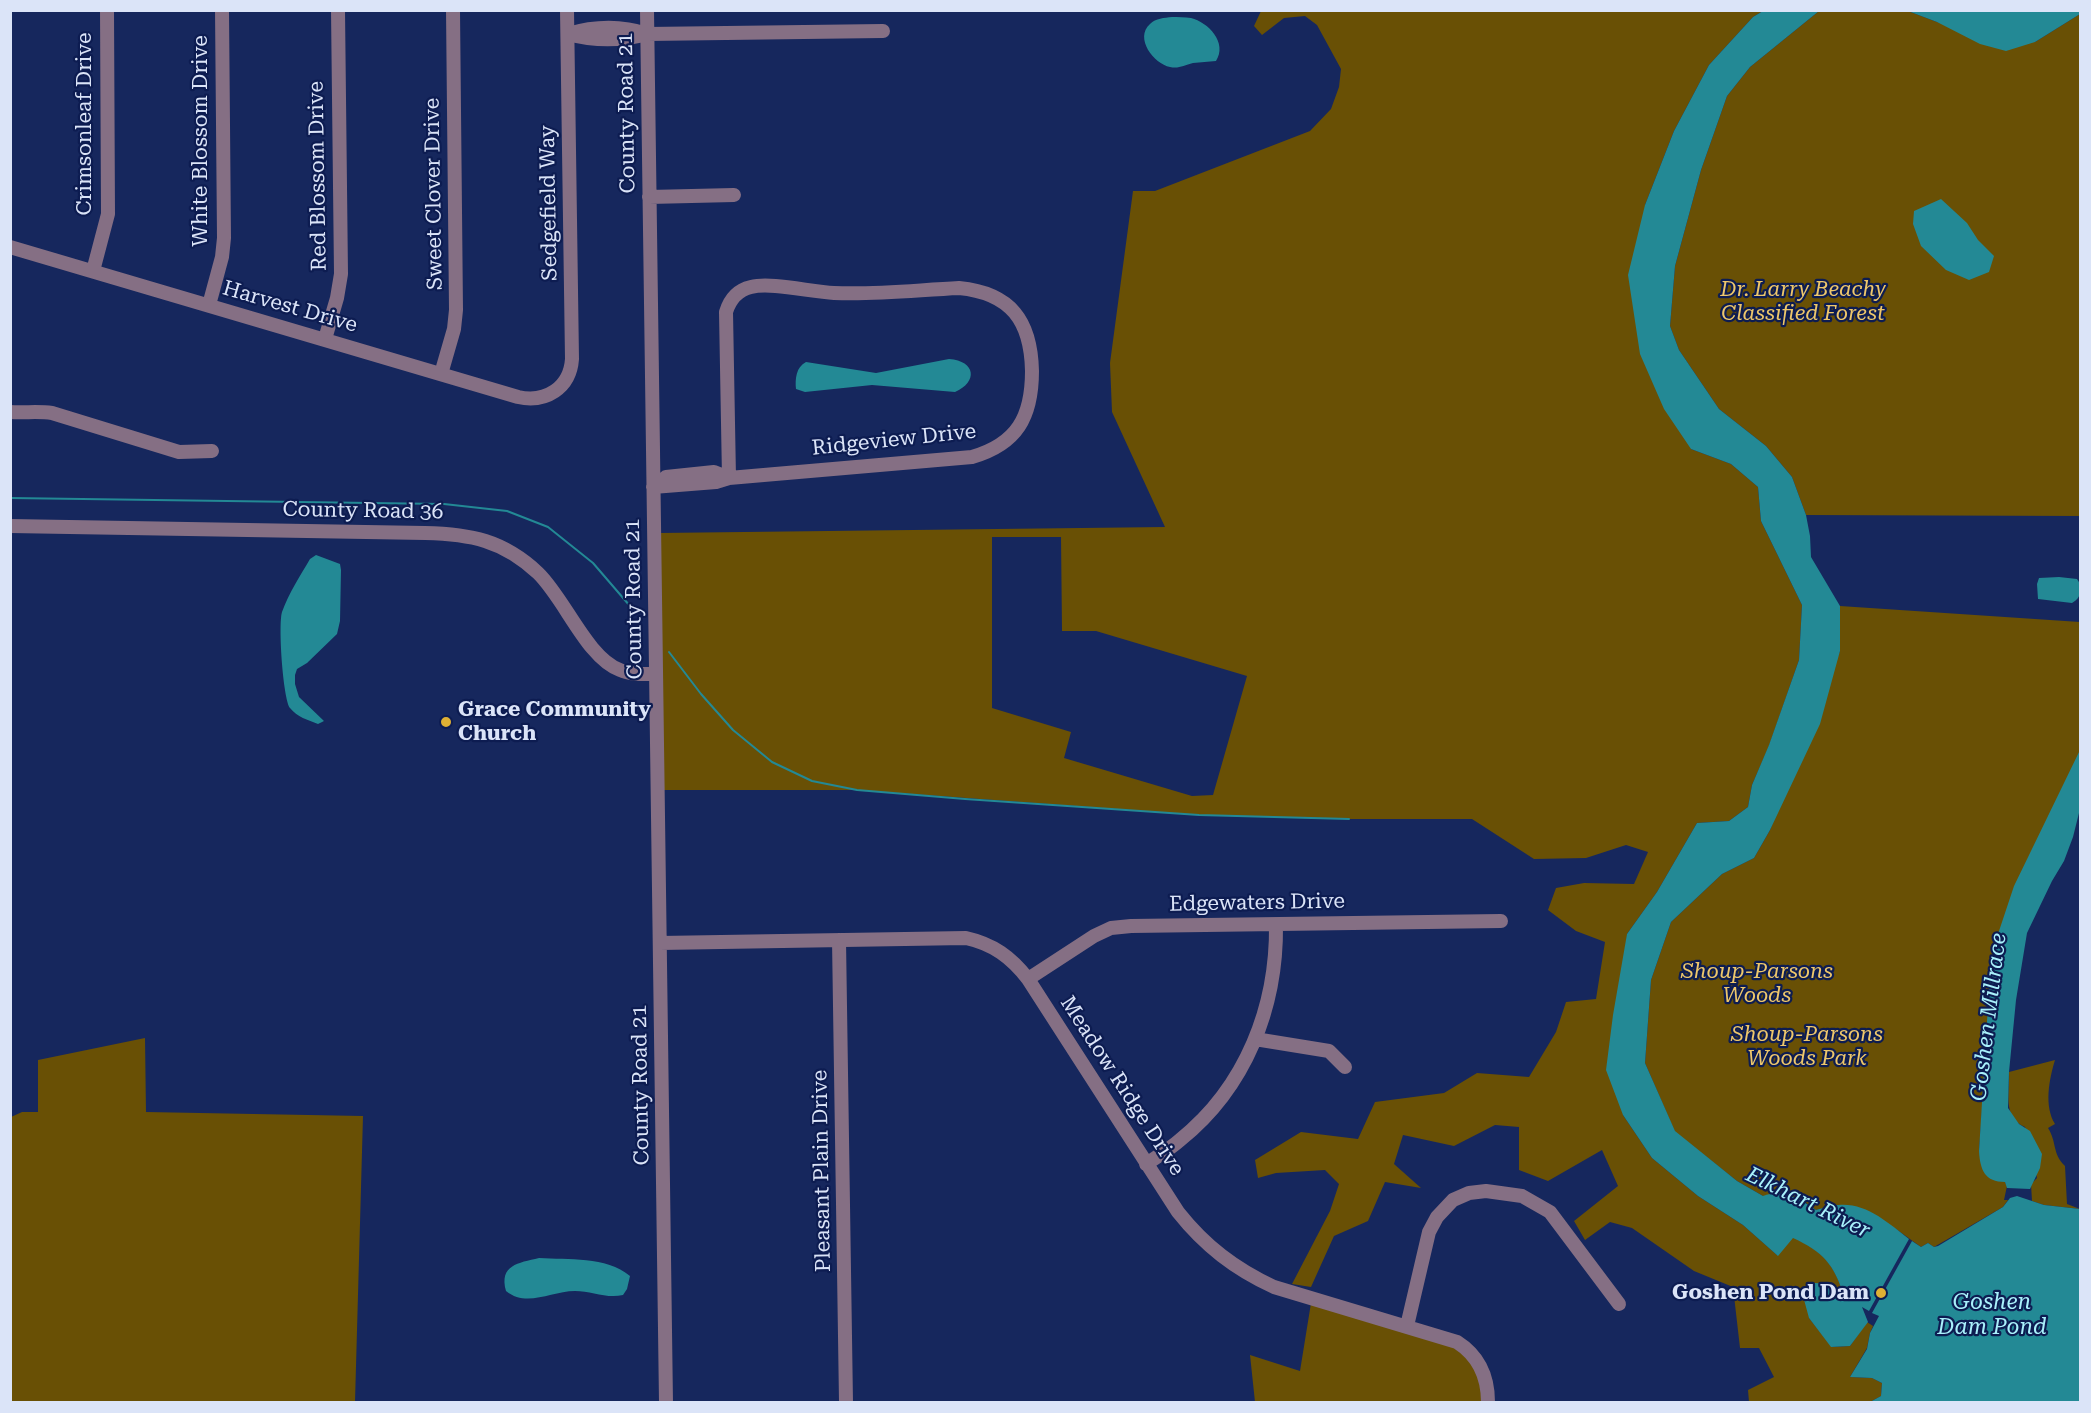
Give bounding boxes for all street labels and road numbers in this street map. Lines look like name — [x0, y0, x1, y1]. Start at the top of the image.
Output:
street label: Crimsonleaf Drive — [72, 32, 98, 216]
street label: County Road 21 — [613, 32, 641, 194]
street label: White Blossom Drive — [188, 35, 214, 247]
street label: Red Blossom Drive — [304, 81, 332, 271]
street label: Sweet Clover Drive — [420, 98, 448, 290]
street label: Sedgefield Way — [535, 125, 563, 281]
street label: Harvest Drive — [220, 276, 360, 338]
street label: Ridgeview Drive — [811, 419, 977, 461]
street label: County Road 36 — [282, 497, 444, 525]
street label: County Road 21 — [620, 518, 648, 680]
street label: Edgewaters Drive — [1169, 889, 1345, 917]
street label: Meadow Ridge Drive — [1055, 992, 1189, 1180]
street label: County Road 21 — [627, 1004, 655, 1166]
street label: Pleasant Plain Drive — [808, 1070, 836, 1272]

